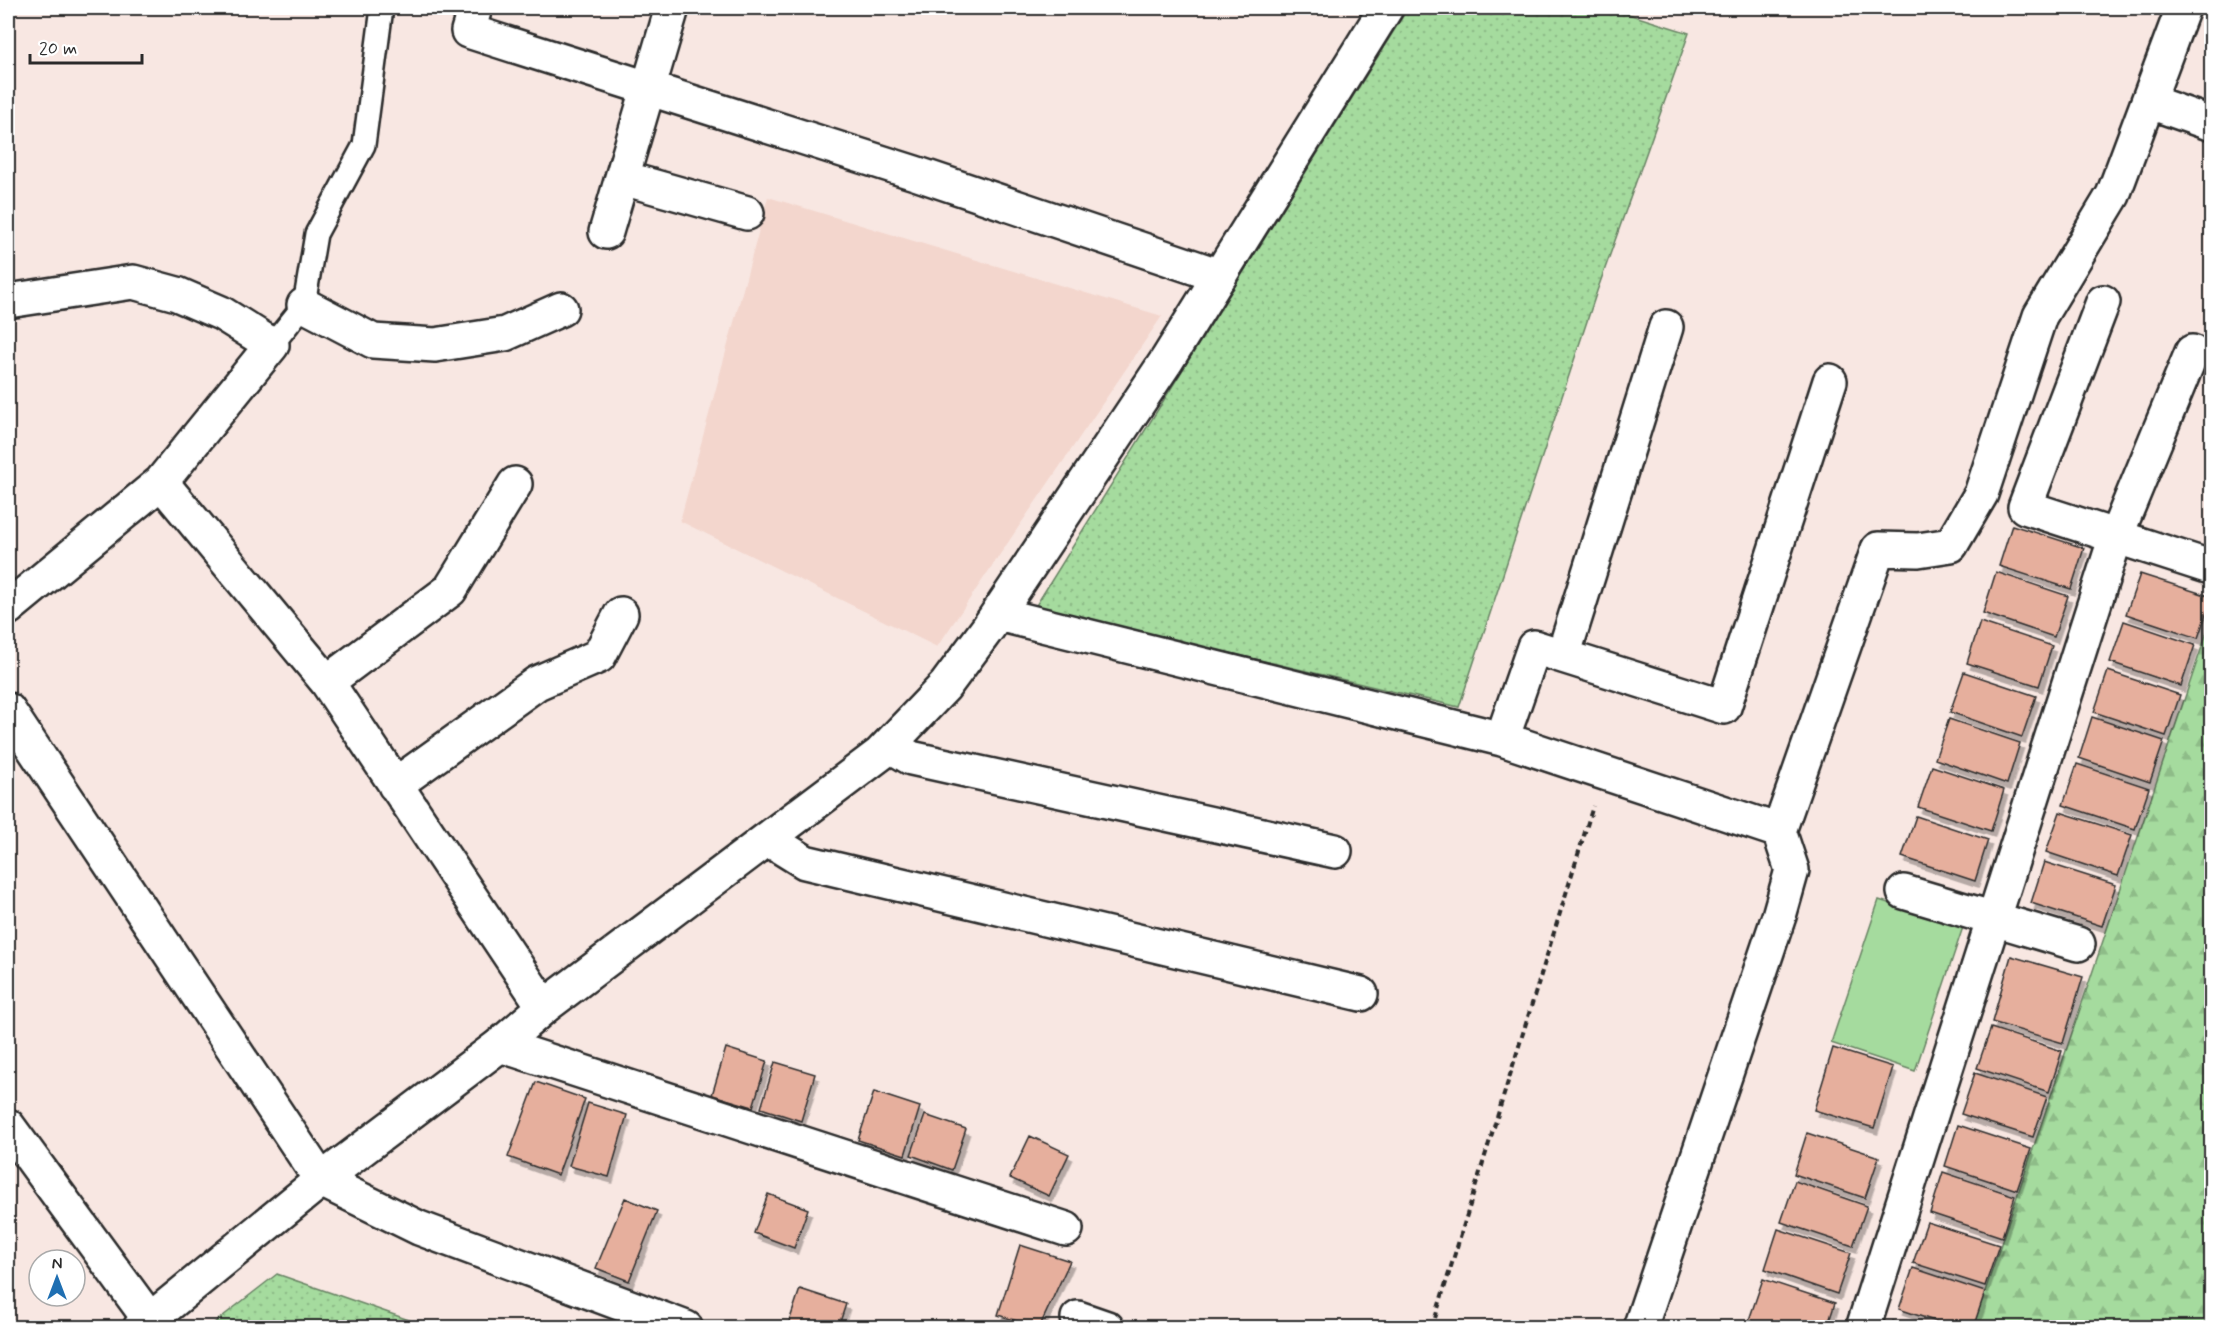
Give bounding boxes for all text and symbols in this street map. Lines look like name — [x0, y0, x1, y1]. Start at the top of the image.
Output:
scale bar — [30, 27, 142, 65]
text: 20 m — [39, 37, 77, 61]
north arrow — [27, 1248, 87, 1308]
text: N — [52, 1254, 62, 1275]

